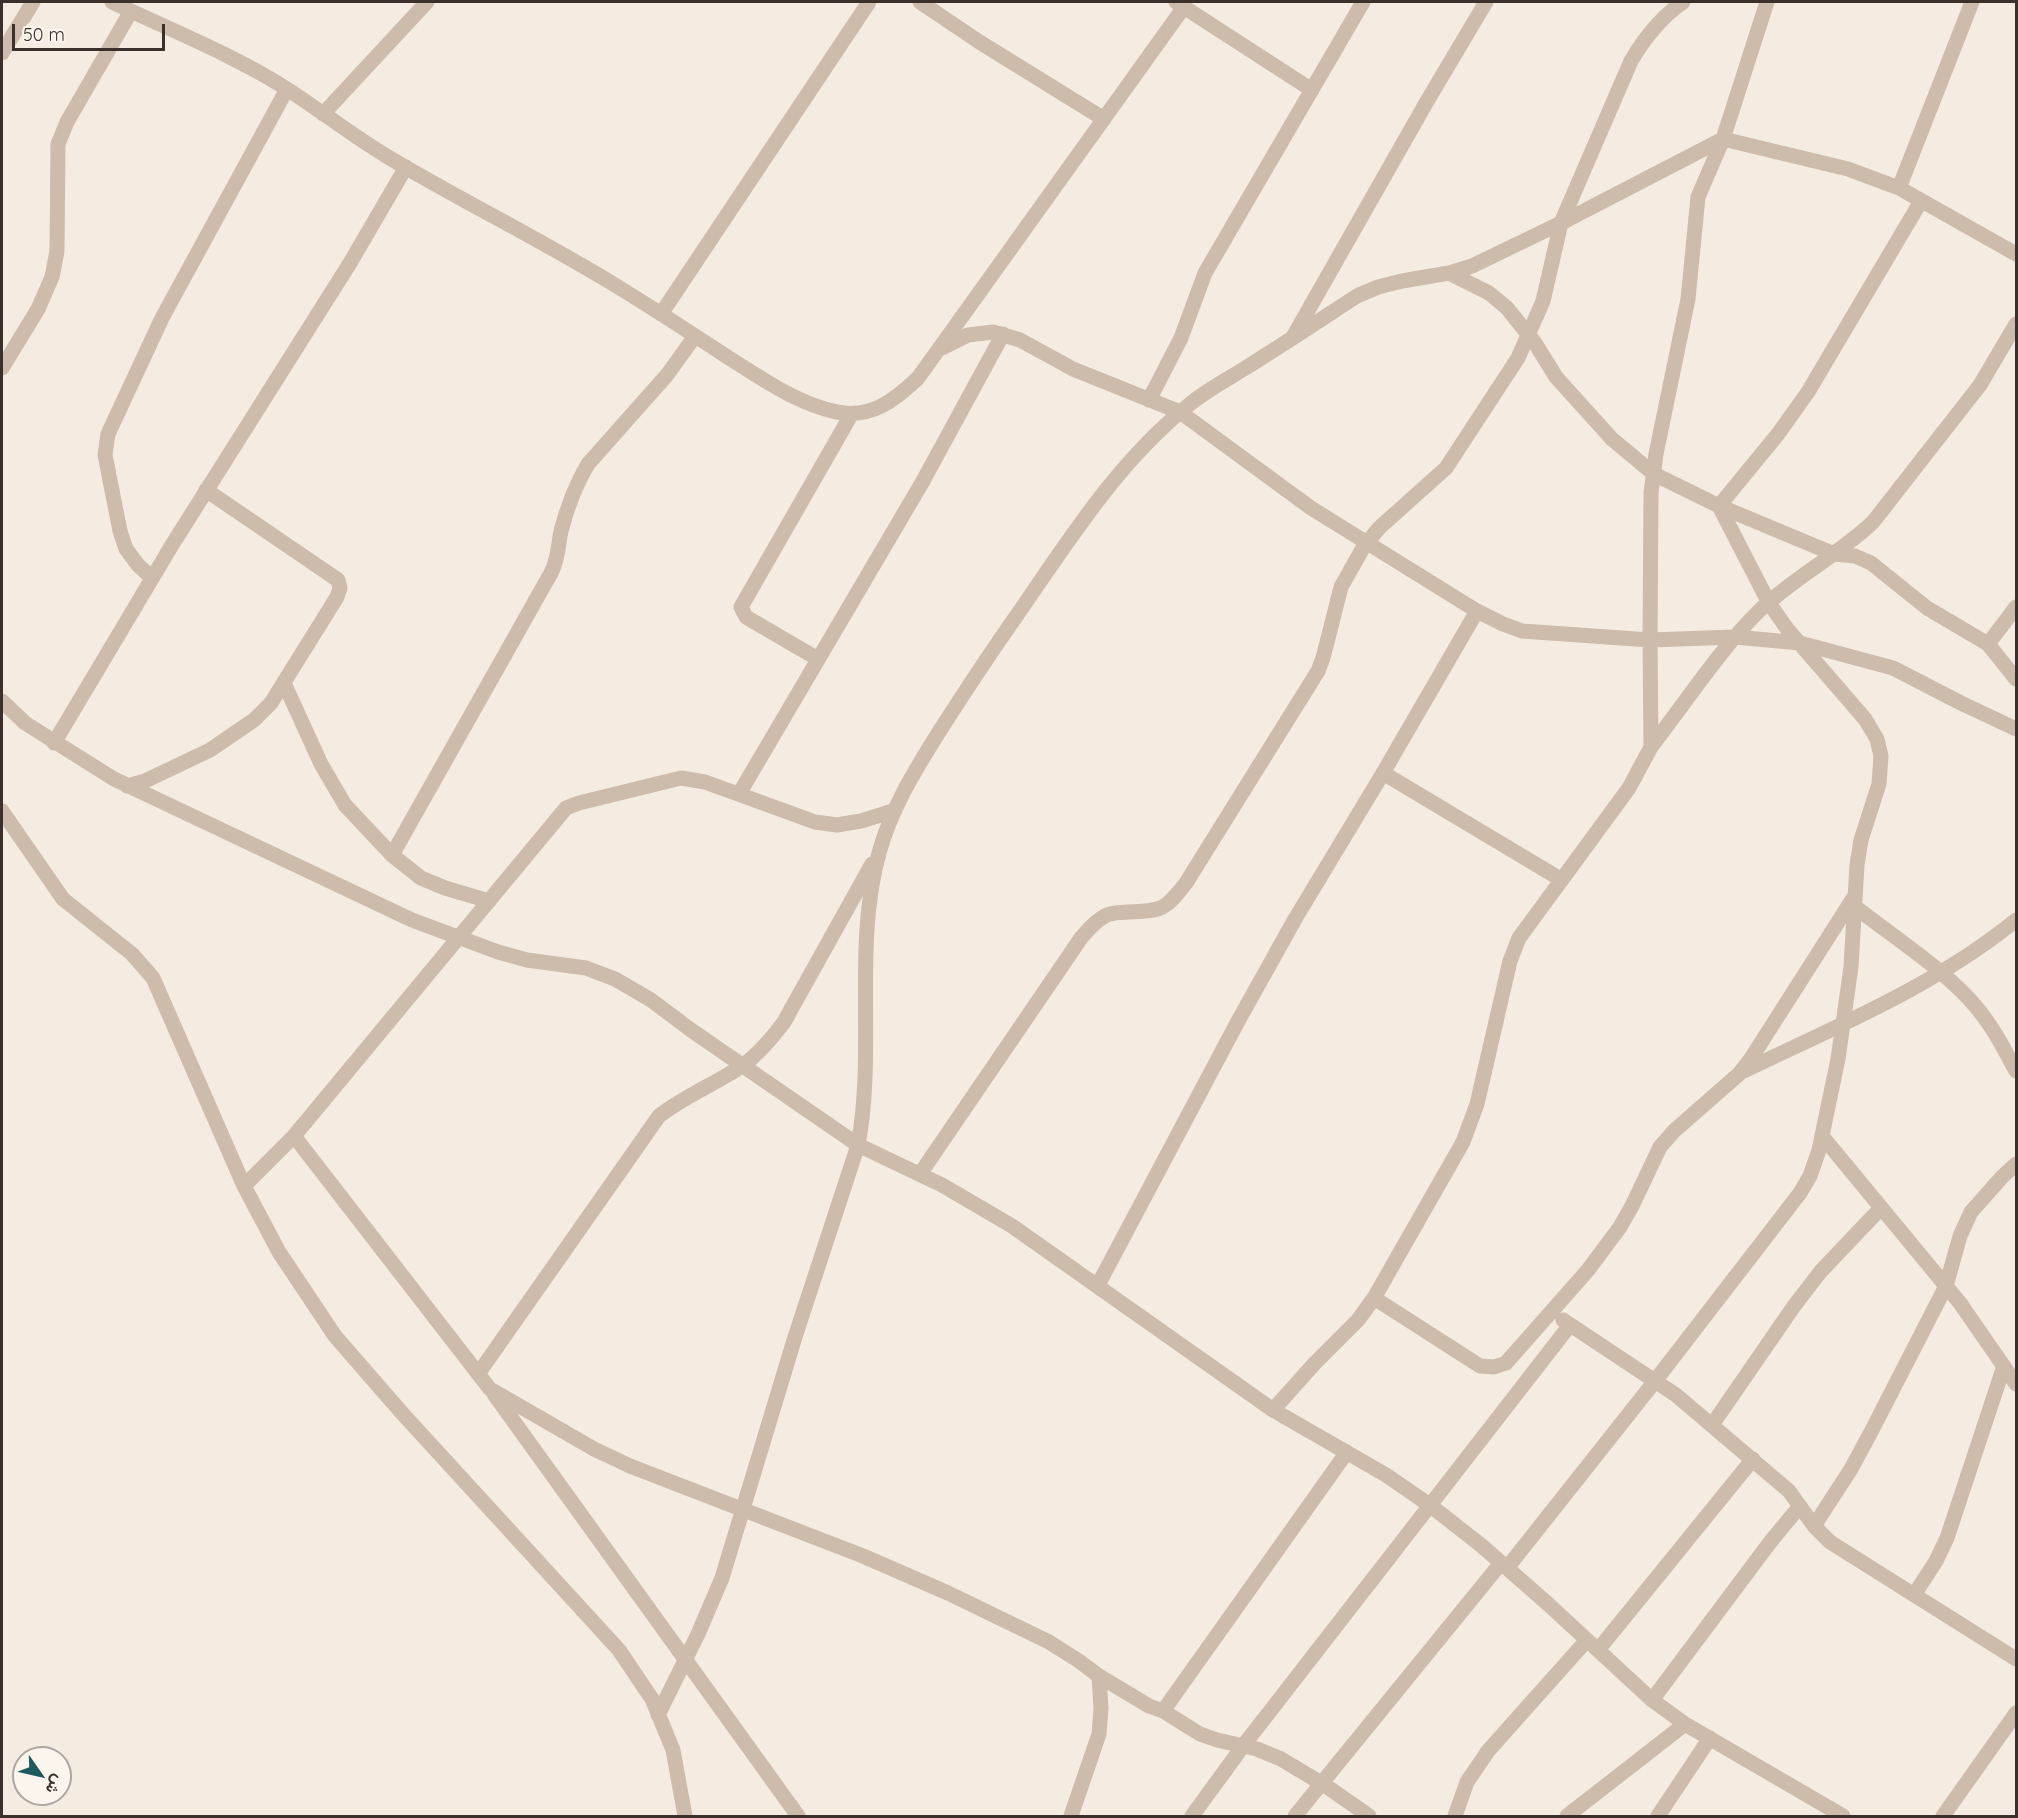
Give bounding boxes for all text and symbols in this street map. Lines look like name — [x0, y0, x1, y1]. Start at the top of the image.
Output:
scale bar — [15, 12, 168, 50]
text: 50 m — [23, 23, 65, 46]
north arrow — [12, 1746, 72, 1806]
text: ش — [42, 1771, 69, 1799]

